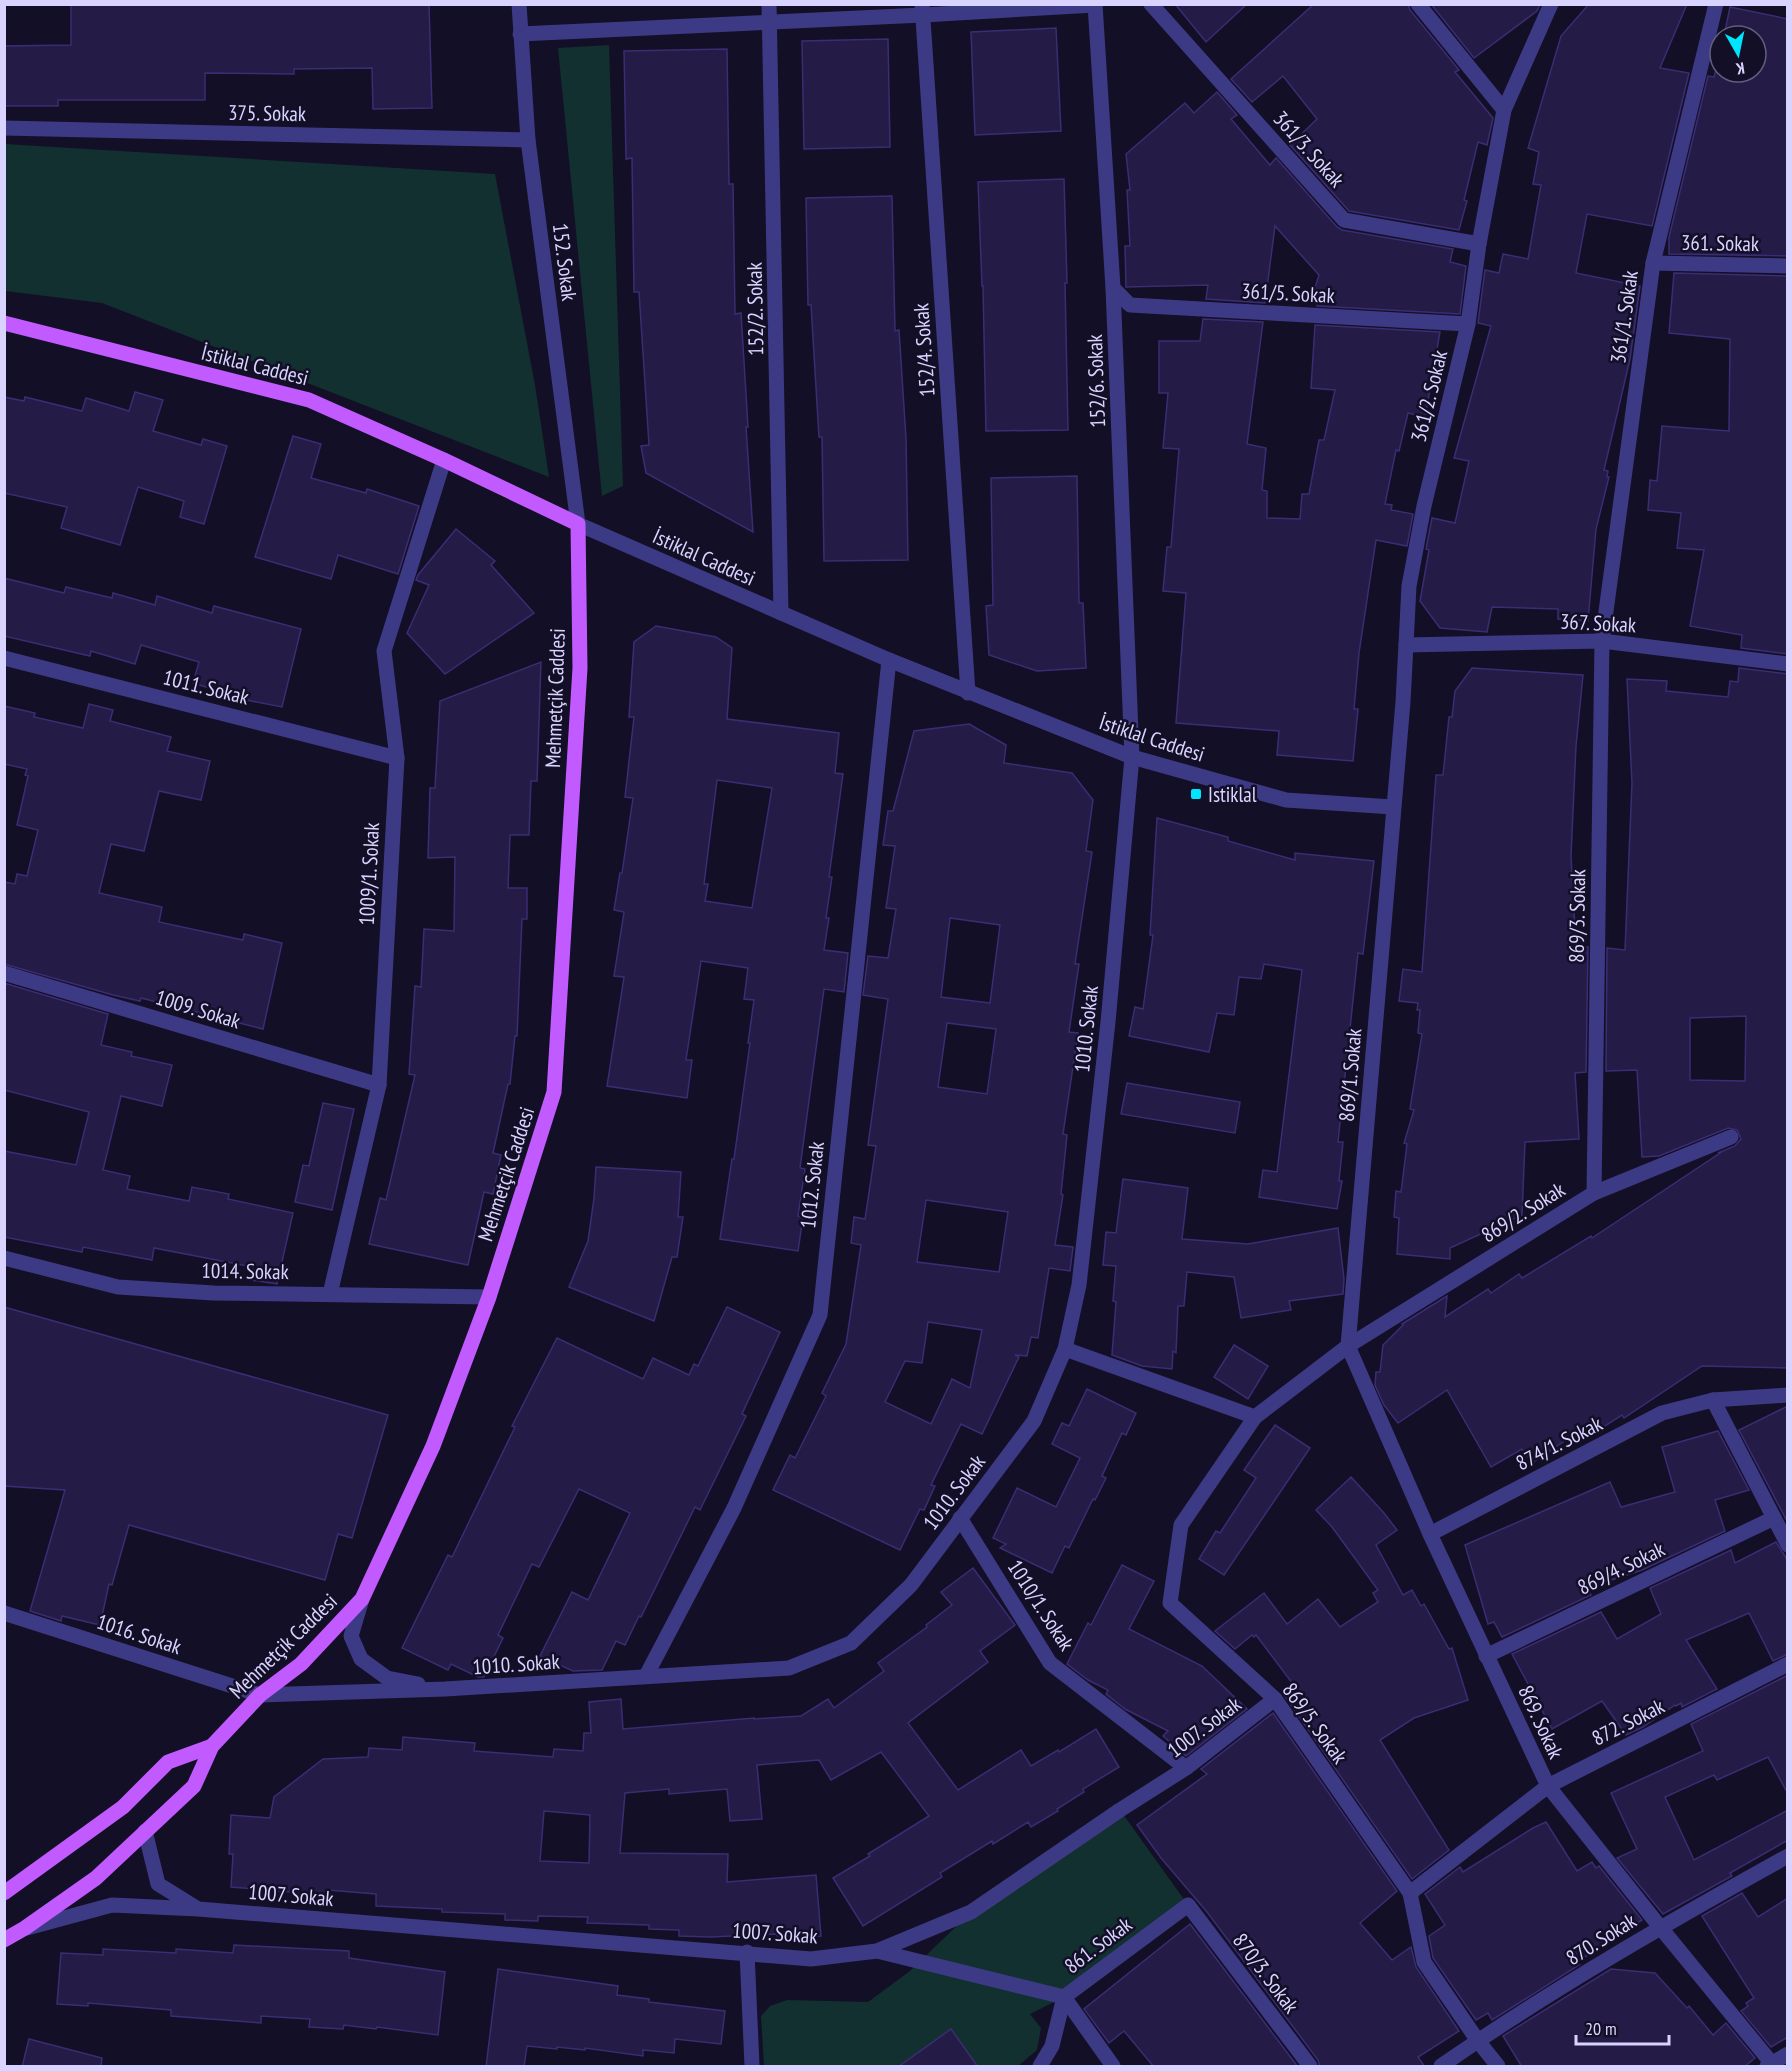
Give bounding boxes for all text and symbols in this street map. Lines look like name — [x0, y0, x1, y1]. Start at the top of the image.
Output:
north arrow — [1708, 24, 1768, 84]
text: K — [1734, 58, 1746, 79]
street label: 375. Sokak — [228, 99, 306, 127]
street label: 361/3. Sokak — [1268, 105, 1350, 193]
street label: 152. Sokak — [547, 222, 583, 302]
street label: 361. Sokak — [1681, 229, 1759, 257]
street label: 152/2. Sokak — [741, 262, 769, 356]
street label: 361/1. Sokak — [1604, 269, 1644, 365]
street label: 361/5. Sokak — [1241, 277, 1335, 309]
street label: 152/4. Sokak — [907, 302, 941, 398]
street label: 152/6. Sokak — [1081, 334, 1111, 428]
street label: İstiklal Caddesi — [199, 339, 311, 391]
street label: 361/2. Sokak — [1405, 347, 1453, 445]
street label: İstiklal Caddesi — [649, 522, 759, 592]
street label: 367. Sokak — [1559, 608, 1637, 638]
street label: Mehmetçik Caddesi — [539, 628, 571, 768]
street label: 1011. Sokak — [160, 663, 252, 711]
street label: İstiklal Caddesi — [1096, 708, 1208, 768]
place label: Istiklal — [1208, 781, 1257, 808]
marker: Istiklal — [1189, 787, 1203, 801]
street label: 1009/1. Sokak — [353, 822, 385, 926]
street label: 869/3. Sokak — [1563, 869, 1591, 963]
street label: 1009. Sokak — [152, 983, 244, 1035]
street label: 1010. Sokak — [1068, 984, 1104, 1074]
street label: 869/1. Sokak — [1332, 1027, 1368, 1123]
street label: Mehmetçik Caddesi — [472, 1103, 540, 1245]
street label: 1012. Sokak — [794, 1140, 830, 1230]
street label: 869/2. Sokak — [1476, 1176, 1570, 1248]
street label: 1014. Sokak — [201, 1257, 289, 1285]
street label: 874/1. Sokak — [1511, 1410, 1607, 1476]
street label: 1010. Sokak — [917, 1449, 991, 1535]
street label: 869/4. Sokak — [1573, 1535, 1669, 1601]
street label: 1010/1. Sokak — [1002, 1554, 1080, 1656]
street label: Mehmetçik Caddesi — [223, 1588, 343, 1704]
street label: 1016. Sokak — [93, 1608, 185, 1660]
street label: 1010. Sokak — [471, 1647, 561, 1681]
street label: 869/5. Sokak — [1277, 1677, 1353, 1769]
street label: 869. Sokak — [1512, 1681, 1570, 1763]
street label: 1007. Sokak — [1162, 1690, 1246, 1764]
street label: 872. Sokak — [1587, 1692, 1669, 1752]
street label: 1007. Sokak — [247, 1878, 335, 1912]
street label: 870. Sokak — [1561, 1907, 1641, 1971]
street label: 861. Sokak — [1059, 1911, 1137, 1979]
street label: 1007. Sokak — [731, 1917, 819, 1949]
street label: 870/3. Sokak — [1227, 1928, 1305, 2018]
scale bar — [1576, 2008, 1669, 2046]
text: 20 m — [1585, 2017, 1617, 2040]

